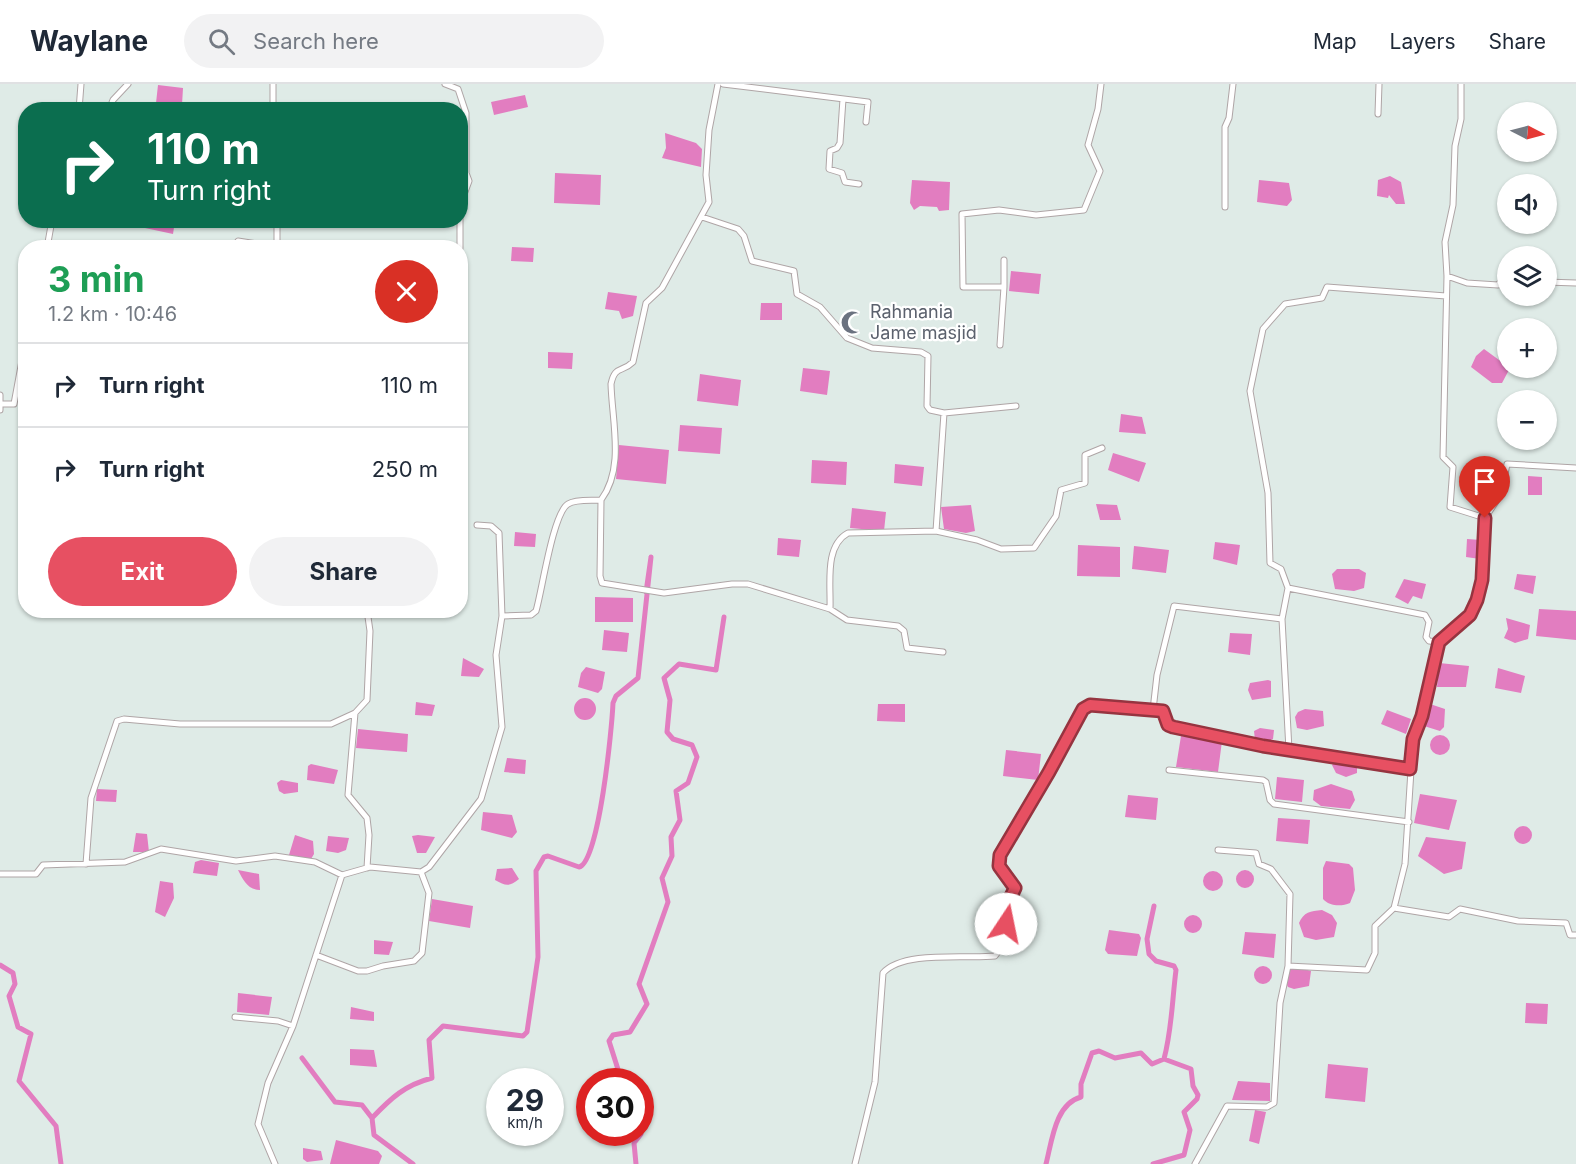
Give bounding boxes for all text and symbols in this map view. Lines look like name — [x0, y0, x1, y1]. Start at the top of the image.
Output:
search box — [184, 14, 604, 68]
text: Waylane — [30, 24, 148, 58]
icon: search — [205, 25, 238, 58]
text: Search here — [253, 28, 379, 54]
text: Map — [1313, 29, 1357, 54]
text: Layers — [1390, 29, 1456, 54]
text: Share — [1489, 29, 1546, 54]
north arrow — [1497, 102, 1557, 162]
map controls — [1497, 102, 1557, 450]
text: 110 m — [147, 123, 260, 174]
icon: right — [48, 126, 126, 204]
text: Turn right — [147, 174, 271, 207]
button: sound — [1497, 174, 1557, 234]
button: layers — [1497, 246, 1557, 306]
text: 3 min — [48, 257, 145, 301]
button: close — [375, 260, 438, 323]
place label: Rahmania Jame masjid — [870, 301, 977, 343]
text: 1.2 km · 10:46 — [48, 302, 177, 326]
mosque icon: Rahmania Jame masjid — [839, 309, 865, 335]
button: + — [1497, 318, 1557, 378]
icon: right — [48, 369, 81, 402]
text: Turn right — [99, 372, 205, 398]
text: 110 m — [381, 372, 438, 398]
button: − — [1497, 390, 1557, 450]
icon: right — [48, 453, 81, 486]
text: Turn right — [99, 456, 205, 482]
text: 250 m — [372, 456, 438, 482]
pin — [1459, 456, 1510, 518]
icon: arrive — [1468, 465, 1501, 498]
button: Exit — [48, 537, 237, 606]
button: Share — [249, 537, 438, 606]
position arrow — [974, 892, 1038, 956]
speed limit sign: 30 — [576, 1068, 654, 1146]
text: 29 — [506, 1082, 544, 1118]
text: km/h — [507, 1113, 543, 1132]

